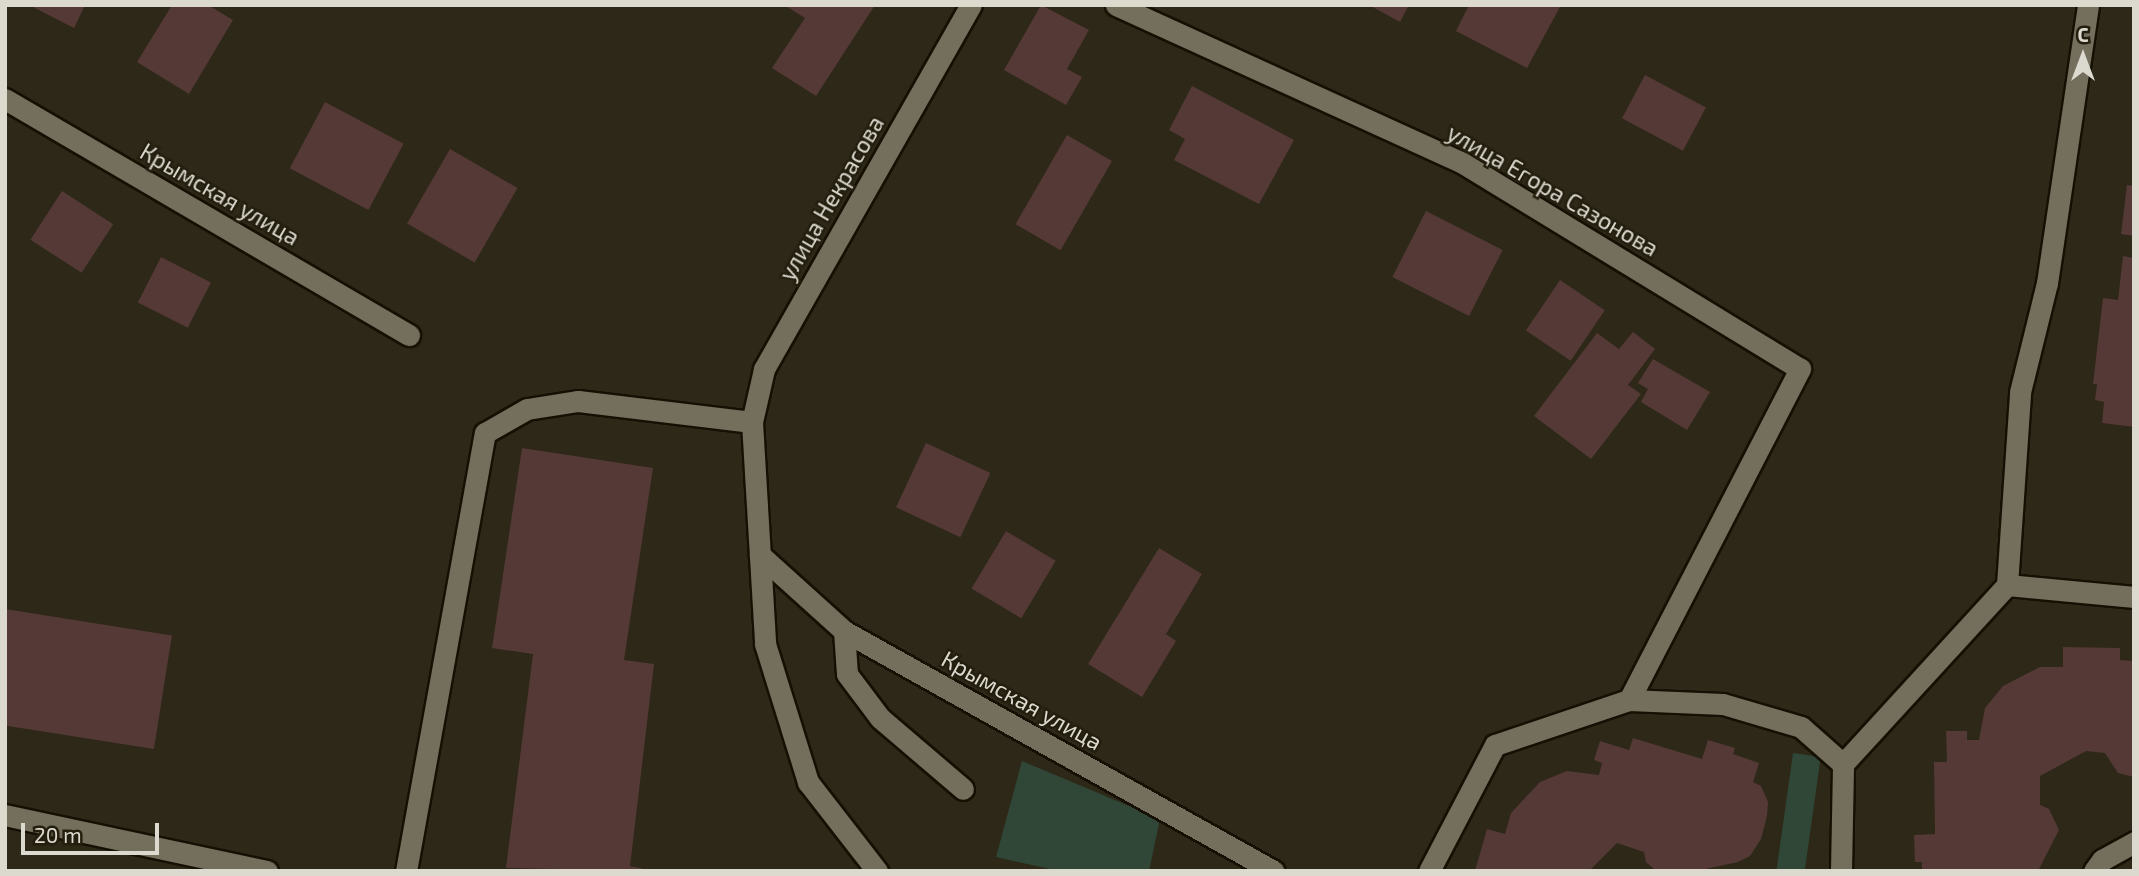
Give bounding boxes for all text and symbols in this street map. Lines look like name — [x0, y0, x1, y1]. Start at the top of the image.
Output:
north arrow — [2048, 21, 2118, 91]
text: С — [2077, 23, 2089, 46]
street label: улица Некрасова — [773, 111, 889, 285]
street label: улица Егора Сазонова — [1442, 118, 1664, 262]
street label: Крымская улица — [136, 137, 304, 251]
street label: Крымская улица — [937, 645, 1107, 755]
scale bar — [24, 810, 163, 854]
text: 20 m — [34, 822, 82, 847]

